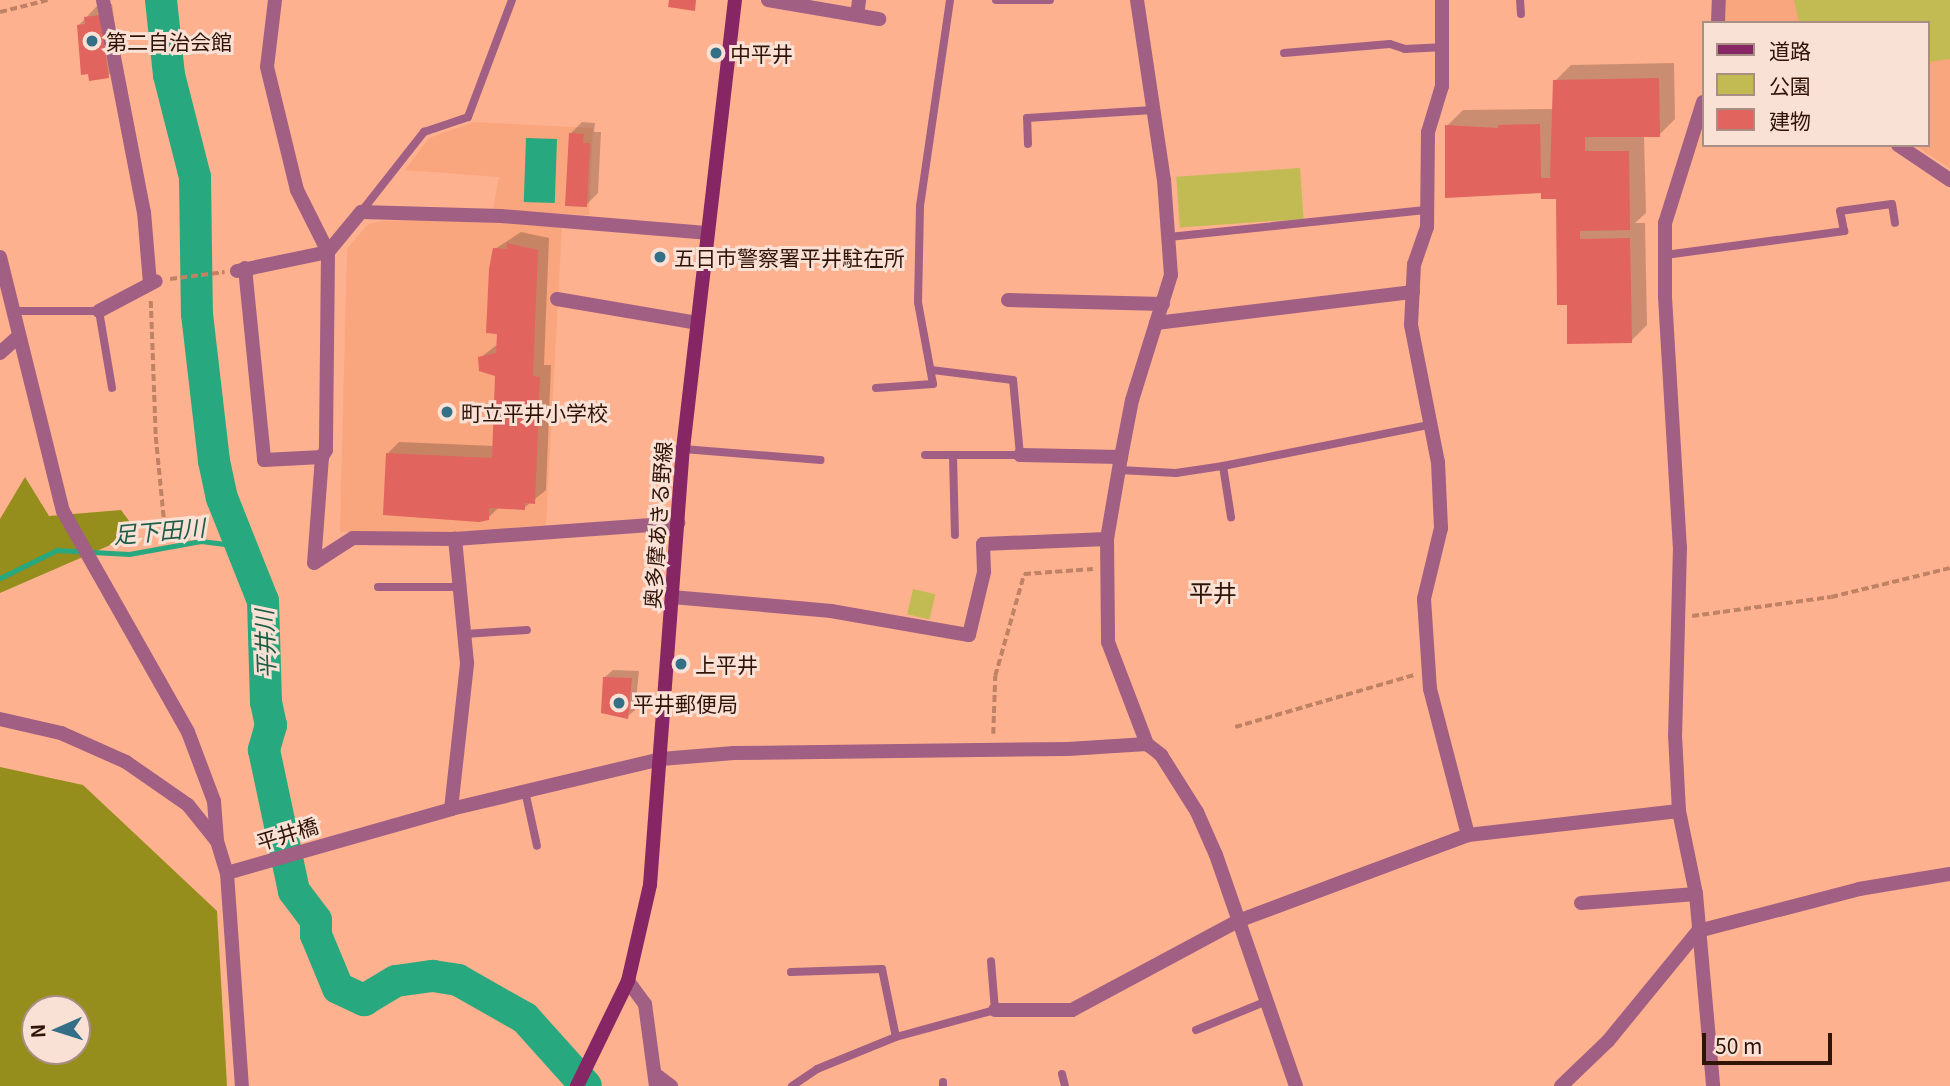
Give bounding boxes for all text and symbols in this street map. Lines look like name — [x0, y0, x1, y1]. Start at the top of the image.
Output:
legend — [1702, 21, 1929, 147]
place label: 第二自治会館 — [106, 28, 232, 54]
marker: 第二自治会館 — [84, 33, 100, 49]
text: 道路 — [1769, 35, 1811, 65]
place label: 中平井 — [730, 40, 793, 66]
marker: 中平井 — [708, 45, 724, 61]
text: 公園 — [1769, 70, 1811, 100]
text: 建物 — [1769, 105, 1811, 135]
place label: 五日市警察署平井駐在所 — [674, 244, 905, 270]
marker: 五日市警察署平井駐在所 — [652, 249, 668, 265]
place label: 町立平井小学校 — [461, 399, 608, 425]
marker: 町立平井小学校 — [439, 404, 455, 420]
street label: 奥多摩あきる野線 — [639, 440, 675, 610]
water label: 足下田川 — [112, 512, 206, 548]
district label: 平井 — [1189, 578, 1237, 606]
water label: 平井川 — [249, 609, 279, 679]
place label: 上平井 — [695, 651, 758, 677]
marker: 上平井 — [673, 656, 689, 672]
place label: 平井郵便局 — [633, 690, 738, 716]
marker: 平井郵便局 — [611, 695, 627, 711]
street label: 平井橋 — [253, 812, 321, 854]
north arrow — [21, 995, 91, 1065]
scale bar — [1705, 1020, 1834, 1064]
text: N — [23, 1023, 50, 1039]
text: 50 m — [1715, 1030, 1762, 1060]

